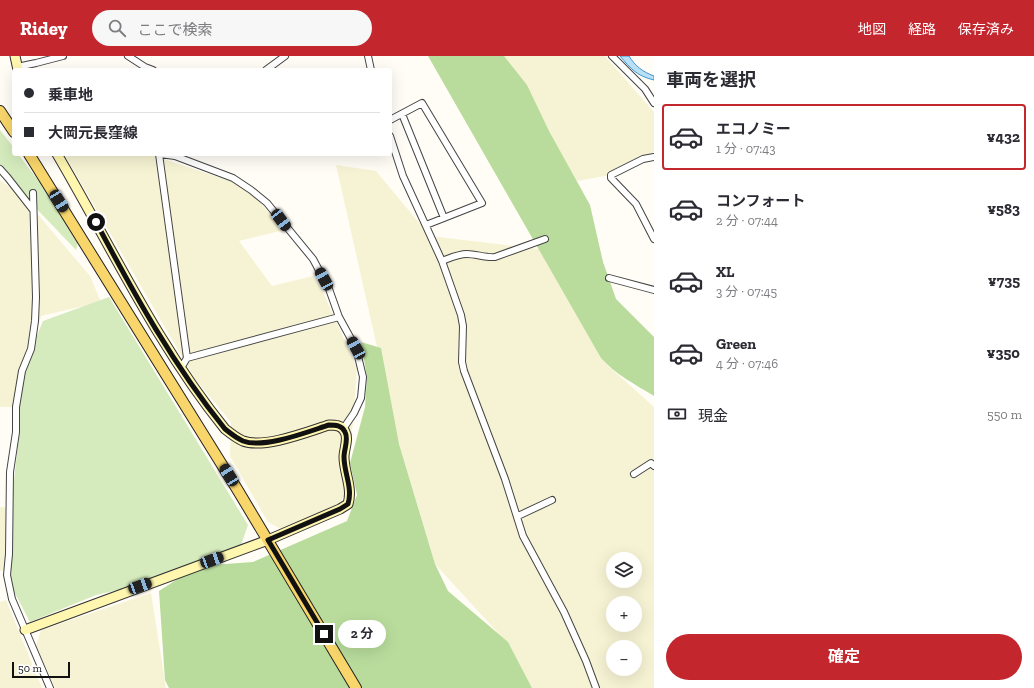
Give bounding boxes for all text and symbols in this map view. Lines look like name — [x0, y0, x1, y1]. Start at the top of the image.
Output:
search box — [92, 10, 372, 46]
text: Ridey — [20, 17, 68, 40]
icon: search — [106, 17, 128, 39]
text: ここで検索 — [138, 21, 213, 39]
text: 地図 — [858, 21, 886, 38]
text: 経路 — [908, 21, 936, 38]
text: 保存済み — [958, 21, 1014, 38]
text: 車両を選択 — [666, 69, 756, 91]
text: 乗車地 — [48, 86, 93, 104]
icon: car — [668, 119, 704, 155]
text: エコノミー — [716, 120, 791, 138]
text: 大岡元長窪線 — [48, 124, 138, 142]
text: ¥432 — [986, 128, 1020, 146]
text: 1 分 · 07:43 — [716, 141, 776, 156]
car — [48, 188, 70, 214]
icon: car — [668, 191, 704, 227]
text: コンフォート — [716, 192, 806, 210]
text: ¥583 — [987, 200, 1020, 218]
car — [269, 207, 293, 233]
route start — [87, 213, 105, 231]
text: 2 分 · 07:44 — [716, 213, 778, 228]
icon: car — [668, 263, 704, 299]
text: XL — [716, 263, 734, 281]
car — [313, 266, 335, 292]
text: ¥735 — [988, 272, 1020, 290]
text: 3 分 · 07:45 — [716, 284, 777, 299]
car — [345, 335, 367, 361]
icon: car — [668, 335, 704, 371]
text: Green — [716, 335, 756, 353]
text: ¥350 — [987, 344, 1020, 362]
text: 4 分 · 07:46 — [716, 356, 778, 371]
icon: cash — [666, 403, 688, 425]
text: 現金 — [698, 407, 728, 425]
text: 550 m — [987, 407, 1022, 422]
car — [218, 462, 240, 488]
car — [199, 550, 225, 570]
map controls — [606, 552, 642, 676]
button: layers — [606, 552, 642, 588]
car — [127, 576, 153, 596]
button: + — [606, 596, 642, 632]
callout: 2 分 — [338, 620, 386, 648]
route end — [315, 625, 333, 643]
text: 2 分 — [351, 626, 373, 641]
button: 確定 — [666, 634, 1022, 680]
button: − — [606, 640, 642, 676]
scale bar — [12, 660, 70, 679]
text: 50 m — [18, 662, 42, 675]

